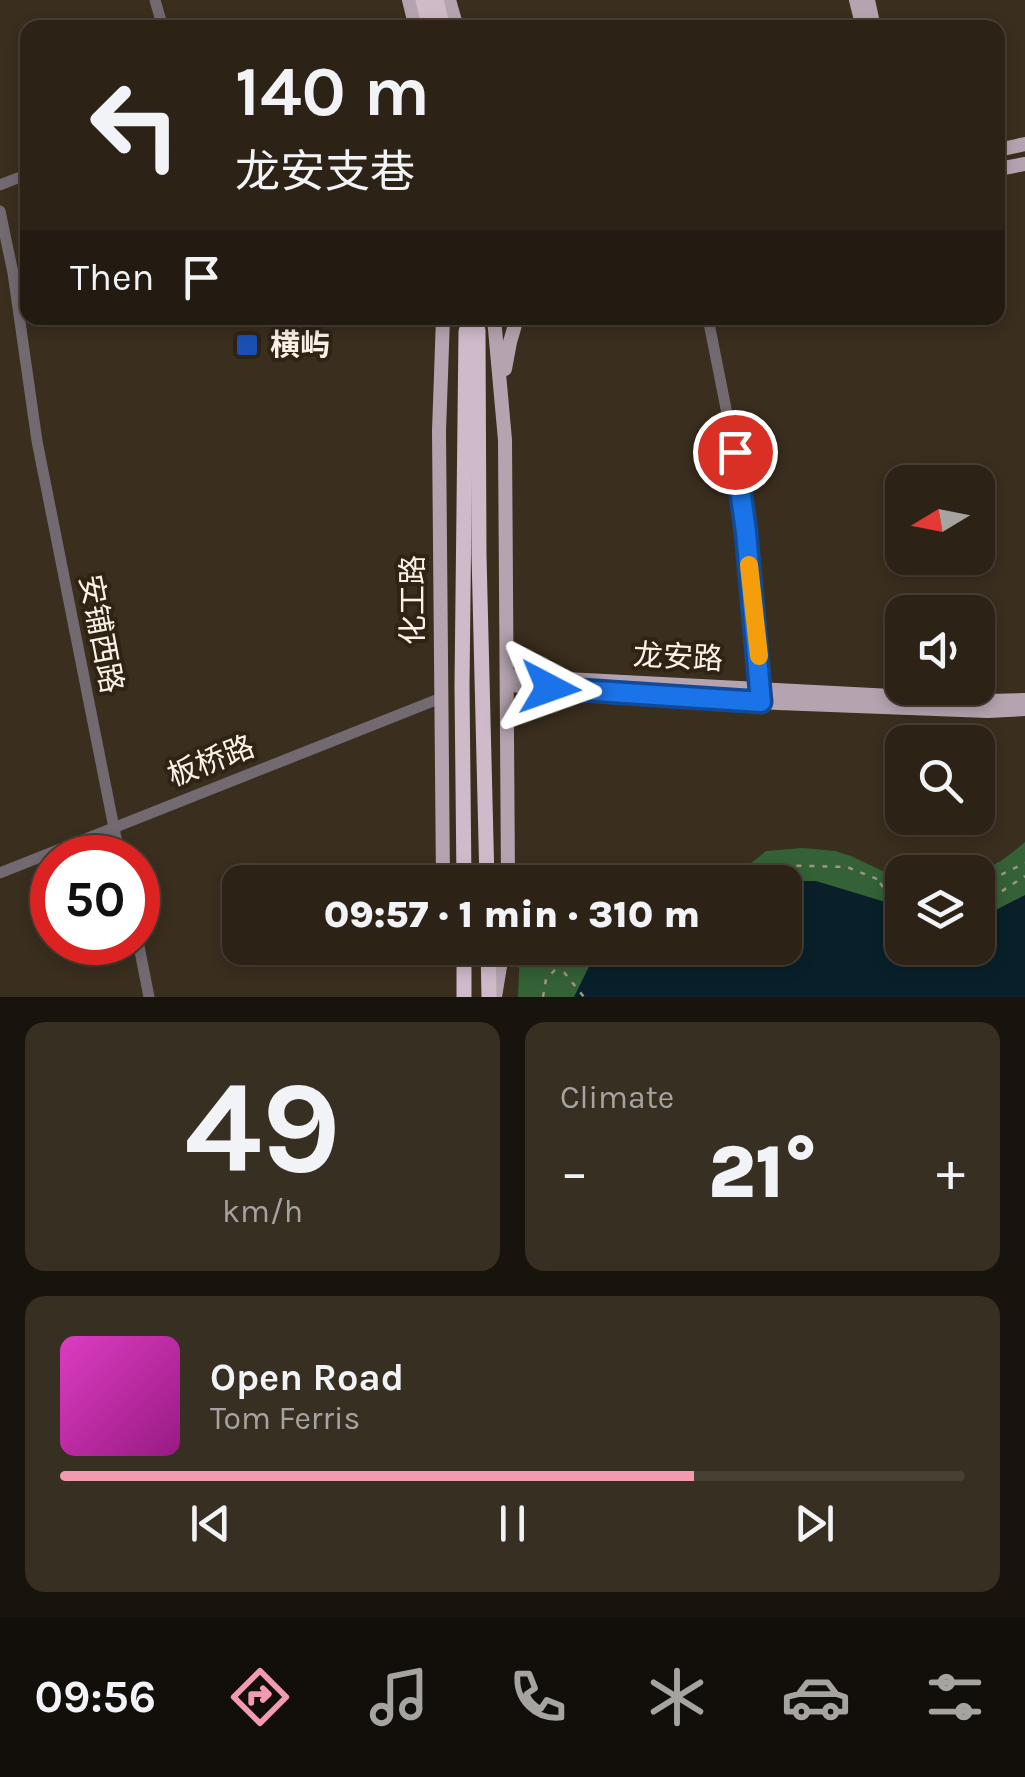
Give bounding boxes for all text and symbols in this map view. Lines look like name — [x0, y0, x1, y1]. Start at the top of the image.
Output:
text: 140 m — [235, 51, 430, 133]
icon: left — [70, 60, 200, 190]
text: 龙安支巷 — [235, 146, 415, 198]
icon: arrive — [174, 250, 229, 305]
text: Then — [70, 255, 154, 300]
place label: 横屿 — [270, 327, 330, 363]
marker: 横屿 — [234, 332, 260, 358]
pin — [693, 410, 778, 495]
icon: arrive — [708, 425, 763, 480]
north arrow — [885, 465, 995, 575]
map controls — [885, 465, 995, 965]
street label: 化工路 — [395, 555, 431, 645]
street label: 安铺西路 — [72, 572, 130, 696]
button: sound — [885, 595, 995, 705]
position arrow — [498, 636, 602, 740]
street label: 龙安路 — [632, 637, 724, 677]
button: search — [885, 725, 995, 835]
street label: 板桥路 — [163, 728, 259, 794]
speed limit sign: 50 — [30, 835, 160, 965]
button: layers — [885, 855, 995, 965]
text: 09:57 · 1 min · 310 m — [324, 892, 700, 937]
text: 49 — [184, 1052, 341, 1204]
text: Climate — [560, 1079, 674, 1116]
text: 21° — [708, 1128, 817, 1216]
text: − — [560, 1140, 589, 1204]
text: + — [936, 1140, 965, 1204]
text: km/h — [222, 1193, 303, 1230]
text: Open Road — [210, 1355, 404, 1400]
text: Tom Ferris — [210, 1400, 360, 1437]
icon: previous — [183, 1496, 238, 1551]
icon: pause — [485, 1496, 540, 1551]
icon: next — [787, 1496, 842, 1551]
icon: directions — [225, 1662, 295, 1732]
icon: music — [364, 1662, 434, 1732]
icon: phone — [503, 1662, 573, 1732]
icon: climate — [642, 1662, 712, 1732]
icon: car — [781, 1662, 851, 1732]
icon: filters — [920, 1662, 990, 1732]
text: 09:56 — [35, 1671, 156, 1723]

